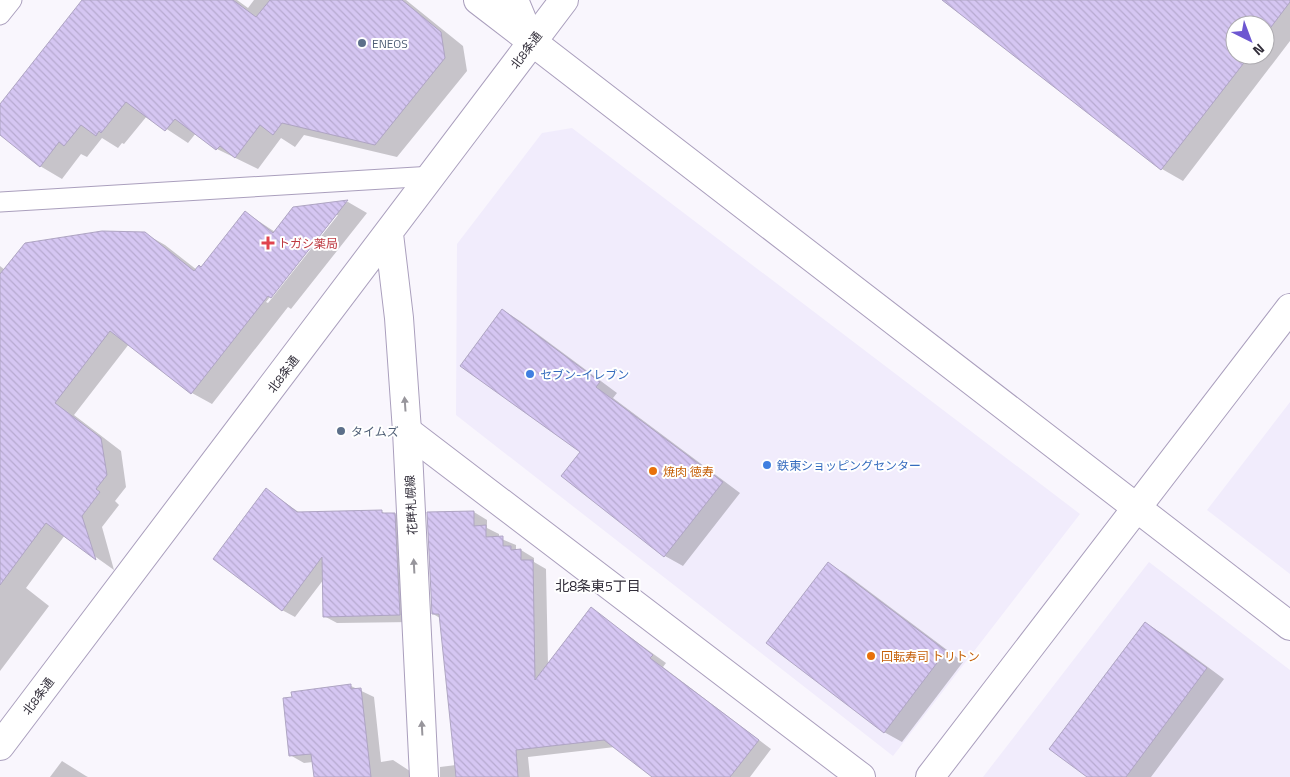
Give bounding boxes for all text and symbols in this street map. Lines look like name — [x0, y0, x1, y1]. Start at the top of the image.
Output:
north arrow — [1225, 15, 1275, 65]
street label: 北8条通 — [506, 27, 546, 73]
place label: ENEOS — [372, 34, 408, 53]
marker: ENEOS — [356, 37, 368, 49]
text: N — [1248, 39, 1270, 61]
place label: トガシ薬局 — [278, 234, 338, 253]
marker: トガシ薬局 — [262, 237, 274, 249]
street label: 北8条通 — [263, 351, 303, 397]
place label: セブン-イレブン — [540, 365, 629, 384]
marker: セブン-イレブン — [524, 368, 536, 380]
one-way arrow — [401, 395, 409, 411]
place label: タイムズ — [351, 422, 399, 441]
marker: タイムズ — [335, 425, 347, 437]
place label: 鉄東ショッピングセンター — [777, 456, 921, 475]
marker: 鉄東ショッピングセンター — [761, 459, 773, 471]
place label: 焼肉 徳寿 — [663, 462, 714, 481]
marker: 焼肉 徳寿 — [647, 465, 659, 477]
street label: 花畔札幌線 — [400, 475, 422, 535]
one-way arrow — [409, 558, 417, 574]
district label: 北8条東5丁目 — [555, 575, 641, 596]
place label: 回転寿司 トリトン — [881, 647, 980, 666]
marker: 回転寿司 トリトン — [865, 650, 877, 662]
street label: 北8条通 — [18, 673, 58, 719]
one-way arrow — [417, 720, 425, 736]

